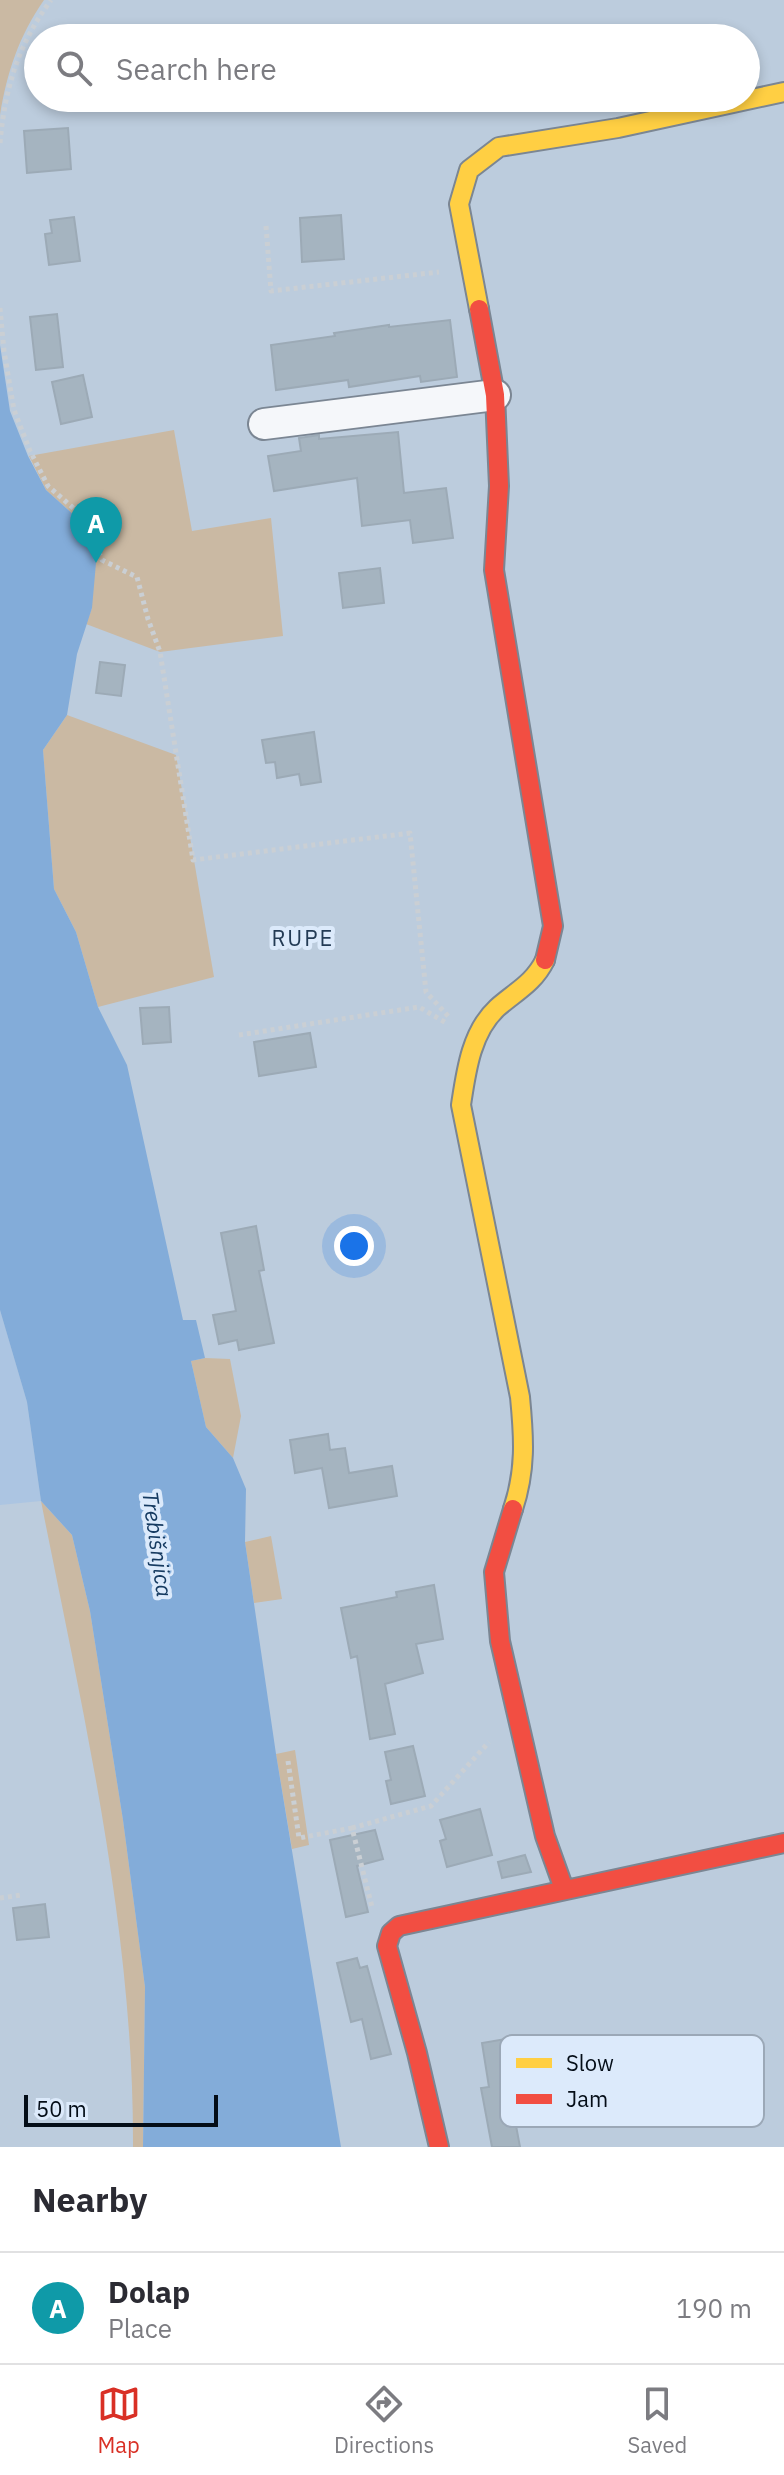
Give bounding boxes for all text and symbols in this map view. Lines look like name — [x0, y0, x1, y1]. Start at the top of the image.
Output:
search box — [24, 24, 760, 112]
icon: search — [52, 46, 96, 90]
text: Search here — [116, 49, 277, 88]
pin: A — [70, 497, 122, 563]
district label: RUPE — [272, 923, 334, 952]
your location — [334, 1226, 374, 1266]
water label: Trebišnjica — [136, 1489, 180, 1599]
legend — [500, 2035, 764, 2127]
text: Slow — [566, 2048, 614, 2077]
text: Jam — [566, 2084, 608, 2113]
scale bar — [24, 2091, 218, 2127]
text: 50 m — [36, 2094, 87, 2123]
text: Nearby — [32, 2177, 147, 2221]
text: Dolap — [108, 2272, 190, 2311]
text: A — [49, 2291, 67, 2325]
text: 190 m — [676, 2291, 752, 2325]
text: Place — [108, 2311, 172, 2345]
tab: Map — [97, 2382, 141, 2459]
tab: Directions — [334, 2382, 434, 2459]
tab: Saved — [627, 2382, 687, 2459]

